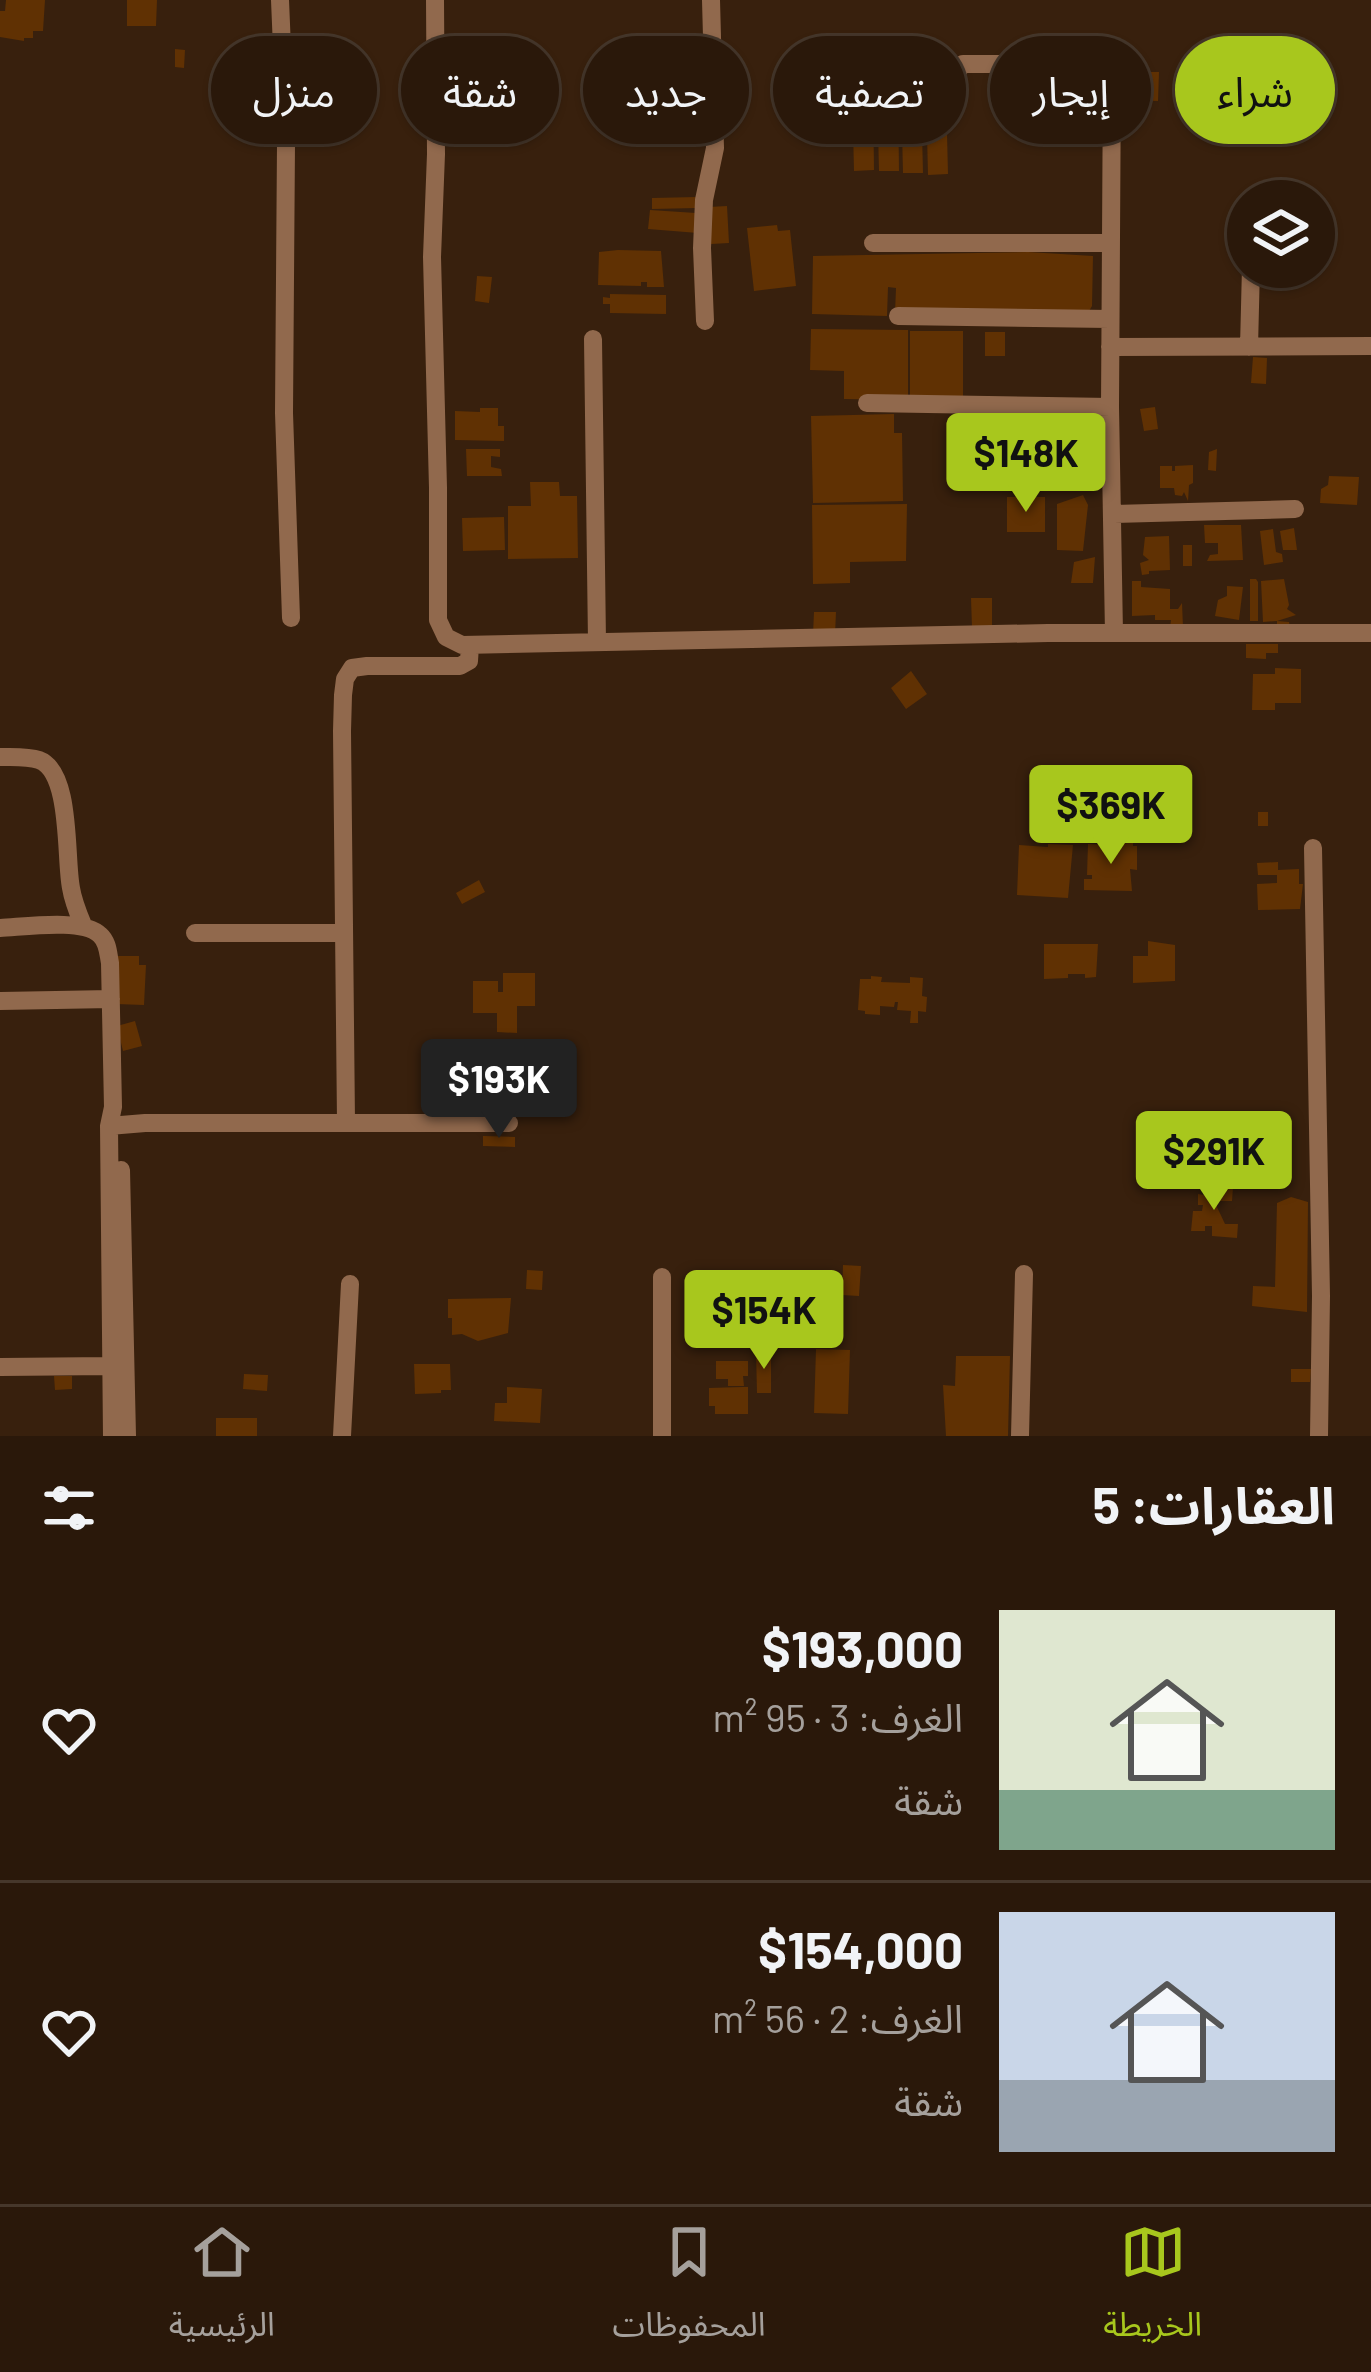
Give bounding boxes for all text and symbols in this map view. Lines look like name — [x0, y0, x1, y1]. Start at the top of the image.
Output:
chip: منزل — [211, 36, 377, 144]
chip: شقة — [401, 36, 559, 144]
chip: جديد — [583, 36, 749, 144]
chip: تصفية — [773, 36, 966, 144]
chip: إيجار — [990, 36, 1151, 144]
chip: شراء — [1175, 36, 1335, 144]
map controls — [1227, 180, 1335, 288]
button: layers — [1227, 180, 1335, 288]
pin: $148K — [942, 413, 1110, 515]
text: $148K — [973, 428, 1079, 475]
pin: $369K — [1027, 765, 1195, 867]
text: $369K — [1056, 780, 1166, 827]
pin: $193K — [415, 1039, 583, 1141]
text: $193K — [448, 1054, 550, 1101]
pin: $291K — [1130, 1111, 1298, 1213]
text: $291K — [1163, 1126, 1265, 1173]
pin: $154K — [680, 1270, 848, 1372]
text: $154K — [711, 1285, 817, 1332]
text: العقارات: 5 — [1093, 1473, 1335, 1534]
icon: filters — [36, 1475, 102, 1541]
text: $193,000 — [762, 1617, 963, 1678]
icon: home — [1095, 1658, 1239, 1802]
text: الغرف: 3 · 95 m² — [713, 1693, 963, 1740]
icon: heart — [36, 1697, 102, 1763]
text: شقة — [894, 1776, 963, 1823]
text: $154,000 — [758, 1918, 963, 1979]
icon: home — [1095, 1960, 1239, 2104]
text: الغرف: 2 · 56 m² — [712, 1994, 963, 2041]
icon: heart — [36, 1999, 102, 2065]
text: شقة — [894, 2077, 963, 2124]
tab: الرئيسية — [169, 2219, 275, 2360]
tab: المحفوظات — [613, 2219, 766, 2360]
tab: الخريطة — [1103, 2219, 1202, 2360]

